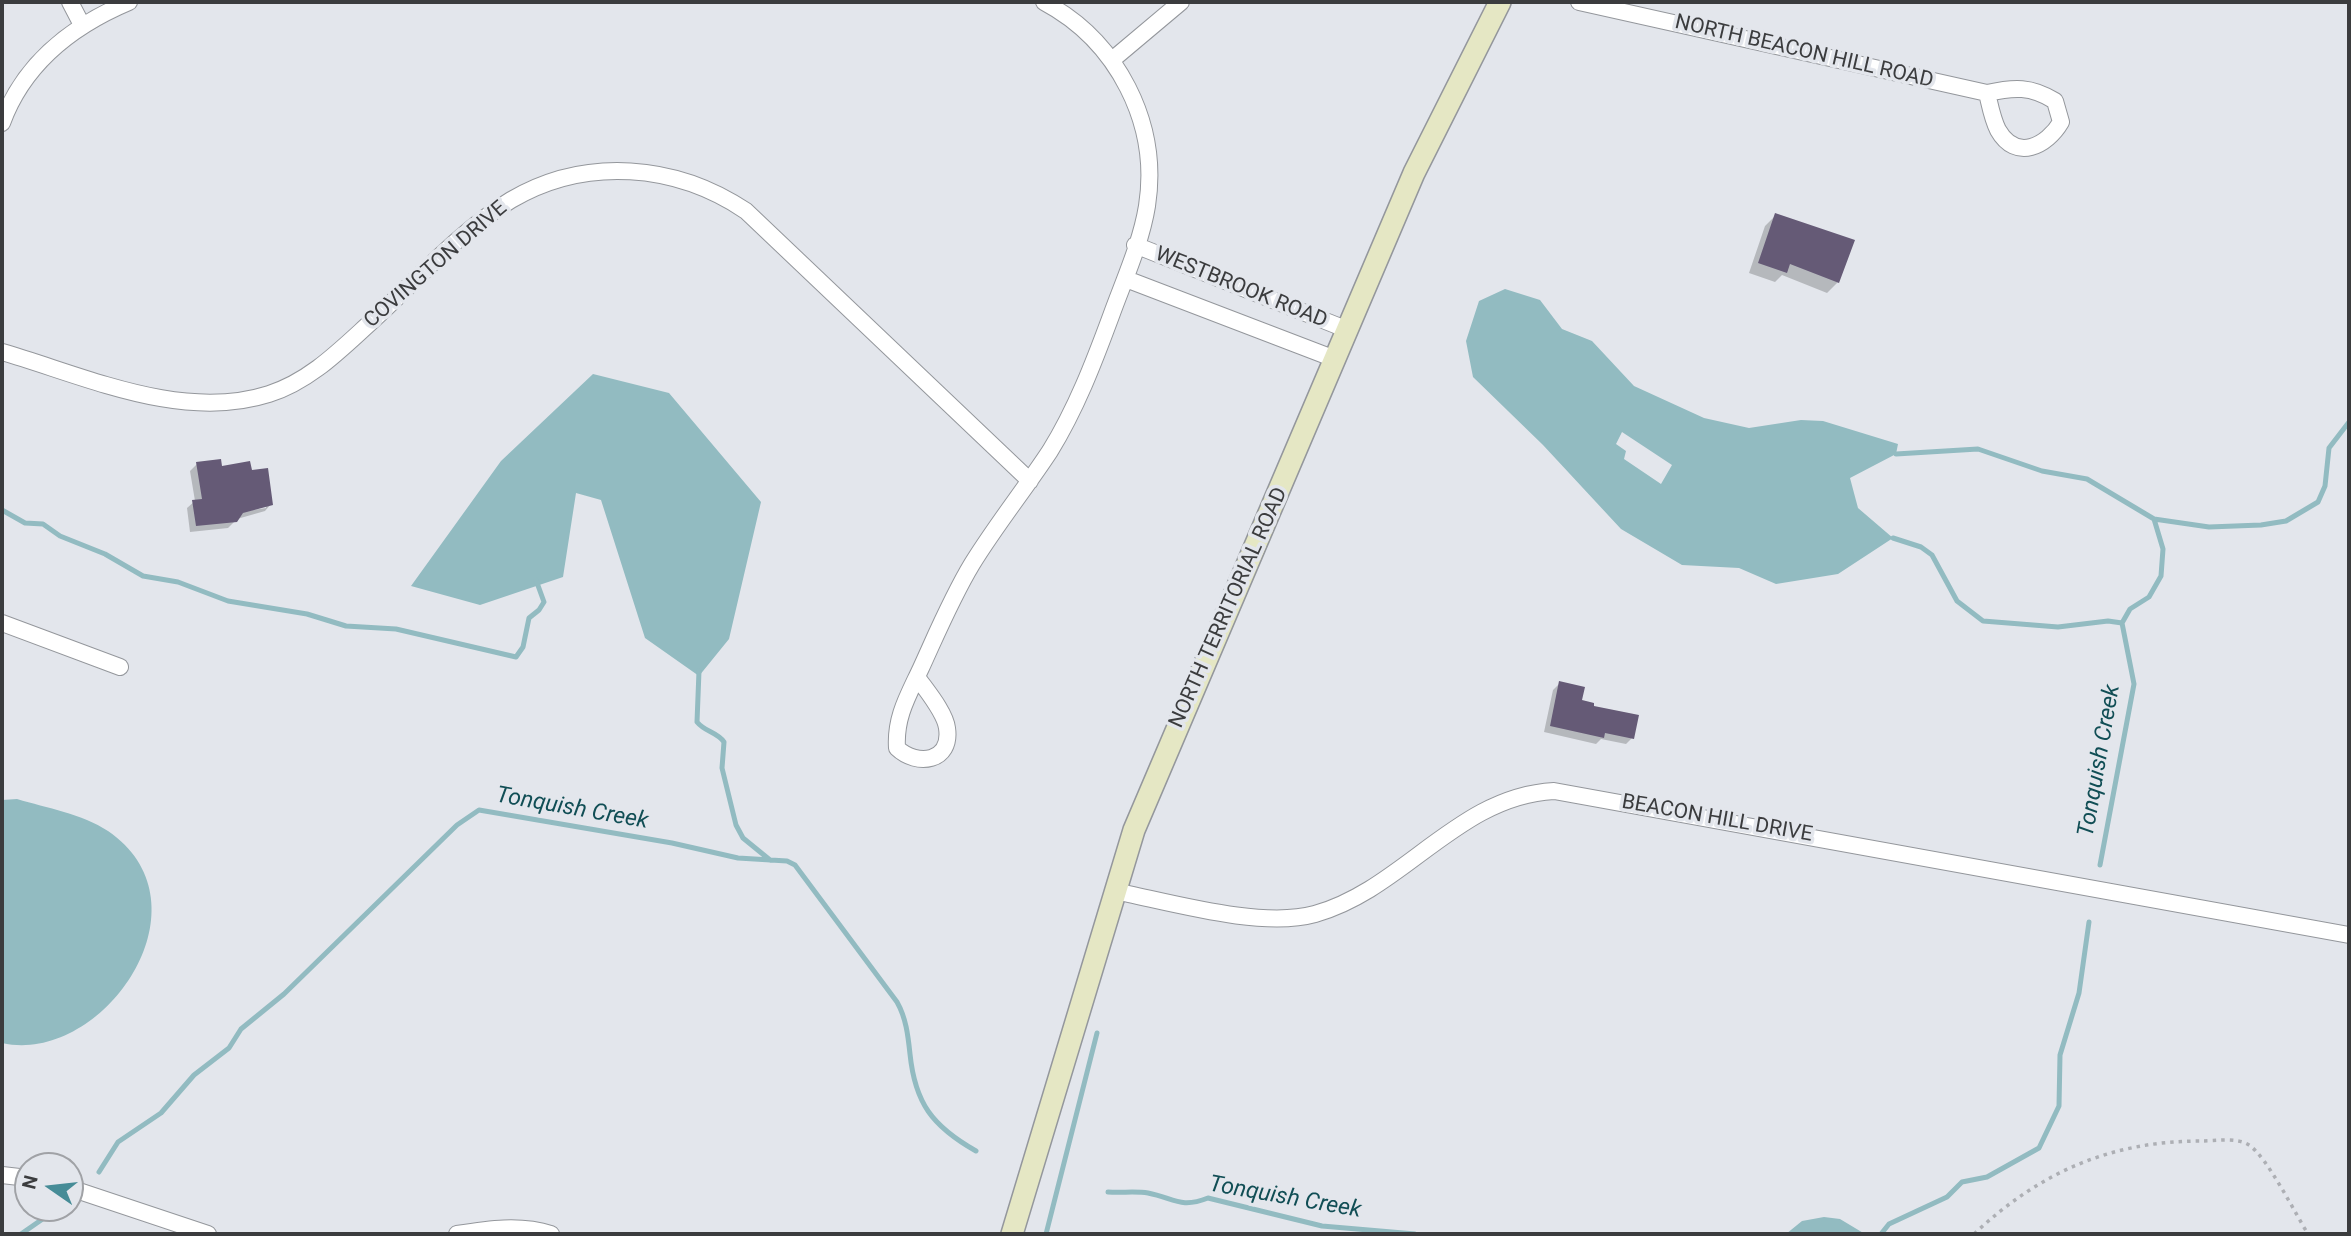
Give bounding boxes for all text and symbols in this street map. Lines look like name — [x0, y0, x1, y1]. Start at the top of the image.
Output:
street label: NORTH BEACON HILL ROAD — [1672, 10, 1936, 94]
street label: COVINGTON DRIVE — [359, 196, 513, 334]
street label: WESTBROOK ROAD — [1151, 242, 1331, 334]
street label: NORTH TERRITORIAL ROAD — [1165, 484, 1293, 732]
water label: Tonquish Creek — [2073, 683, 2127, 839]
water label: Tonquish Creek — [494, 782, 650, 836]
street label: BEACON HILL DRIVE — [1620, 790, 1814, 848]
north arrow — [14, 1152, 84, 1222]
water label: Tonquish Creek — [1207, 1171, 1363, 1225]
text: N — [17, 1173, 43, 1192]

